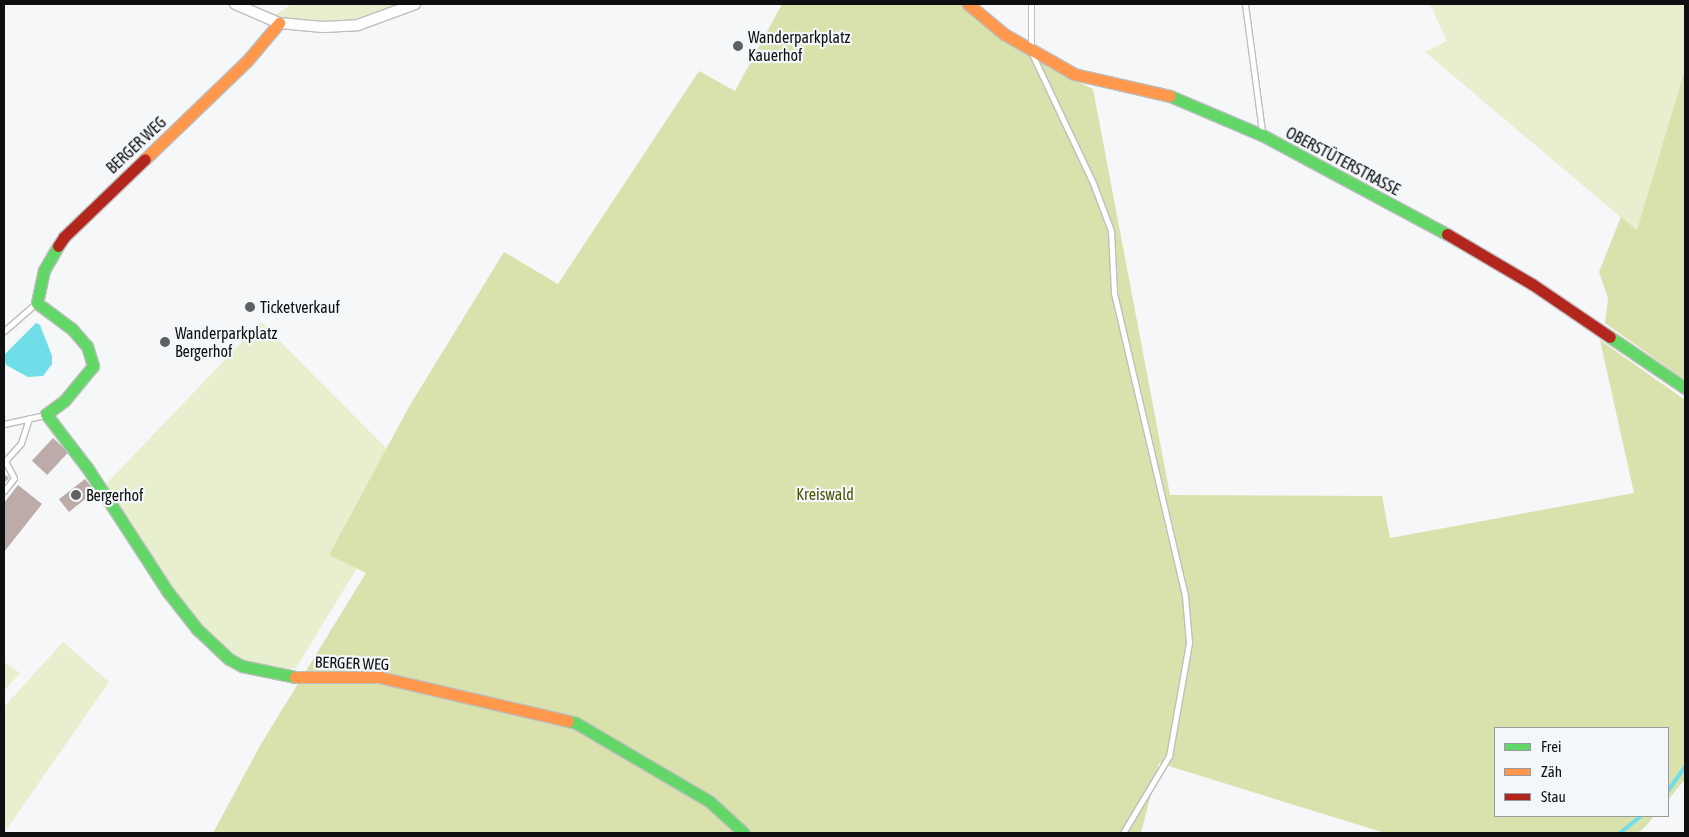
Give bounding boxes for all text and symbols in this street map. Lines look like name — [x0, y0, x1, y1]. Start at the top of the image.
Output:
place label: Wanderparkplatz Kauerhof — [748, 27, 850, 65]
marker: Wanderparkplatz Kauerhof — [732, 40, 744, 52]
street label: BERGER WEG — [102, 113, 170, 177]
street label: OBERSTÜTERSTRASSE — [1283, 123, 1403, 199]
place label: Ticketverkauf — [260, 297, 340, 317]
marker: Ticketverkauf — [244, 301, 256, 313]
place label: Wanderparkplatz Bergerhof — [175, 323, 277, 361]
marker: Wanderparkplatz Bergerhof — [159, 336, 171, 348]
park label: Kreiswald — [796, 484, 854, 504]
place label: Bergerhof — [86, 485, 143, 505]
marker: Bergerhof — [70, 489, 82, 501]
street label: BERGER WEG — [314, 652, 390, 674]
legend — [1494, 727, 1669, 817]
text: Frei — [1541, 738, 1561, 755]
text: Zäh — [1541, 763, 1562, 780]
text: Stau — [1541, 788, 1566, 805]

